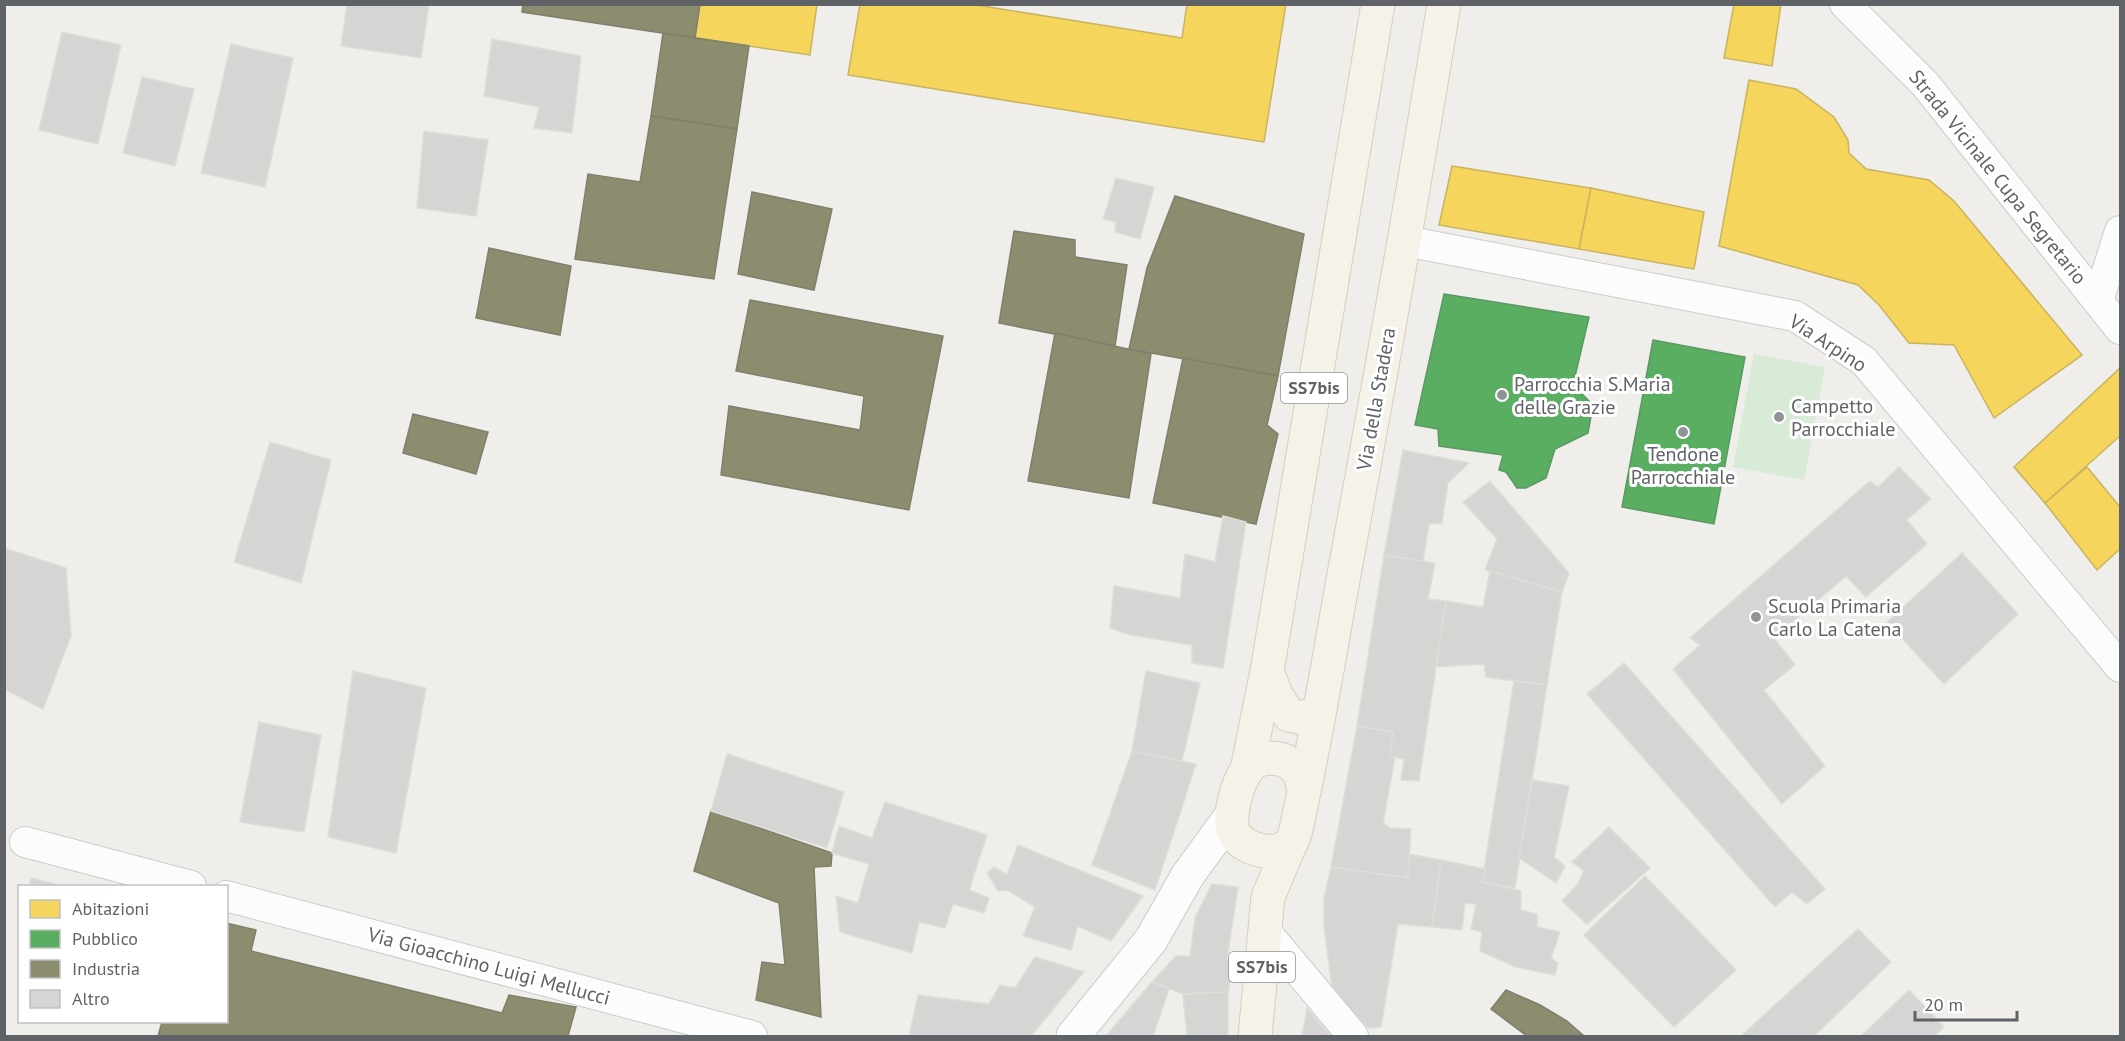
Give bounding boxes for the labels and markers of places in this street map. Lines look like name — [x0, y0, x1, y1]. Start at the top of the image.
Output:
place label: Parrocchia S.Maria delle Grazie — [1514, 371, 1671, 420]
marker: Parrocchia S.Maria delle Grazie — [1495, 388, 1509, 402]
place label: Campetto Parrocchiale — [1791, 393, 1896, 442]
marker: Campetto Parrocchiale — [1772, 410, 1786, 424]
marker: Tendone Parrocchiale — [1676, 425, 1690, 439]
place label: Tendone Parrocchiale — [1631, 441, 1735, 490]
place label: Scuola Primaria Carlo La Catena — [1768, 593, 1901, 642]
marker: Scuola Primaria Carlo La Catena — [1749, 610, 1763, 624]

